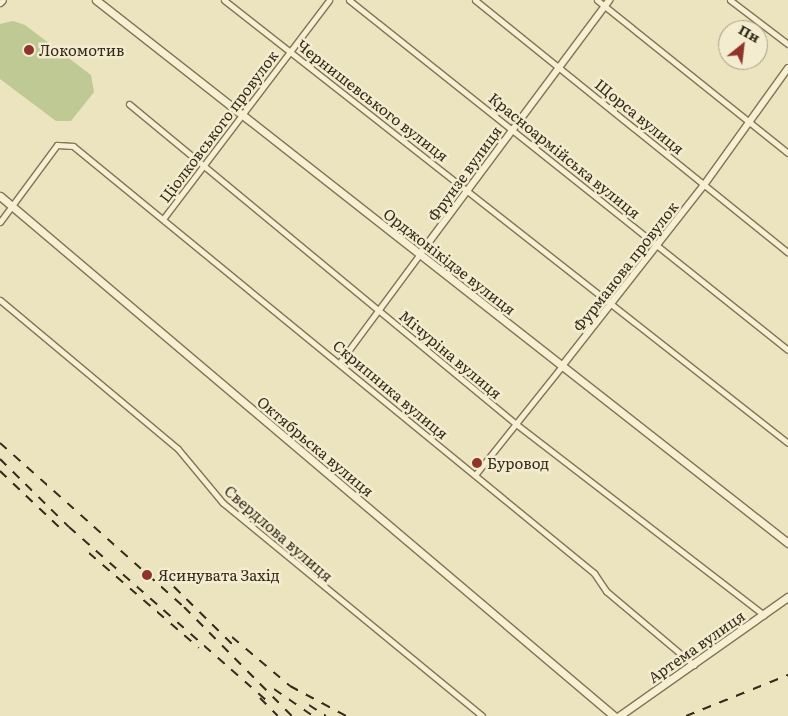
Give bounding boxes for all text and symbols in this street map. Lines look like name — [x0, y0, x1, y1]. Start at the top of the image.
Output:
text: Пн — [735, 19, 764, 47]
north arrow — [718, 20, 768, 70]
street label: Чернишевського вулиця — [294, 35, 452, 165]
place label: Локомотив — [39, 41, 124, 59]
marker: Локомотив — [23, 44, 35, 56]
street label: Ціолковського провулок — [155, 46, 281, 206]
street label: Щорса вулиця — [592, 75, 688, 157]
street label: Красноармійська вулиця — [486, 88, 644, 222]
street label: Фрунзе вулиця — [423, 122, 505, 224]
street label: Фурманова провулок — [569, 198, 681, 334]
street label: Орджонікідзе вулиця — [380, 204, 520, 318]
street label: Мічуріна вулиця — [396, 306, 506, 402]
street label: Скрипника вулиця — [330, 336, 452, 442]
street label: Октябрьска вулиця — [254, 392, 378, 500]
place label: Буровод — [487, 454, 549, 472]
marker: Буровод — [471, 457, 483, 469]
street label: Свердлова вулиця — [221, 481, 337, 585]
place label: Ясинувата Захід — [158, 566, 280, 584]
marker: Ясинувата Захід — [140, 568, 154, 582]
street label: Артема вулиця — [644, 606, 748, 686]

